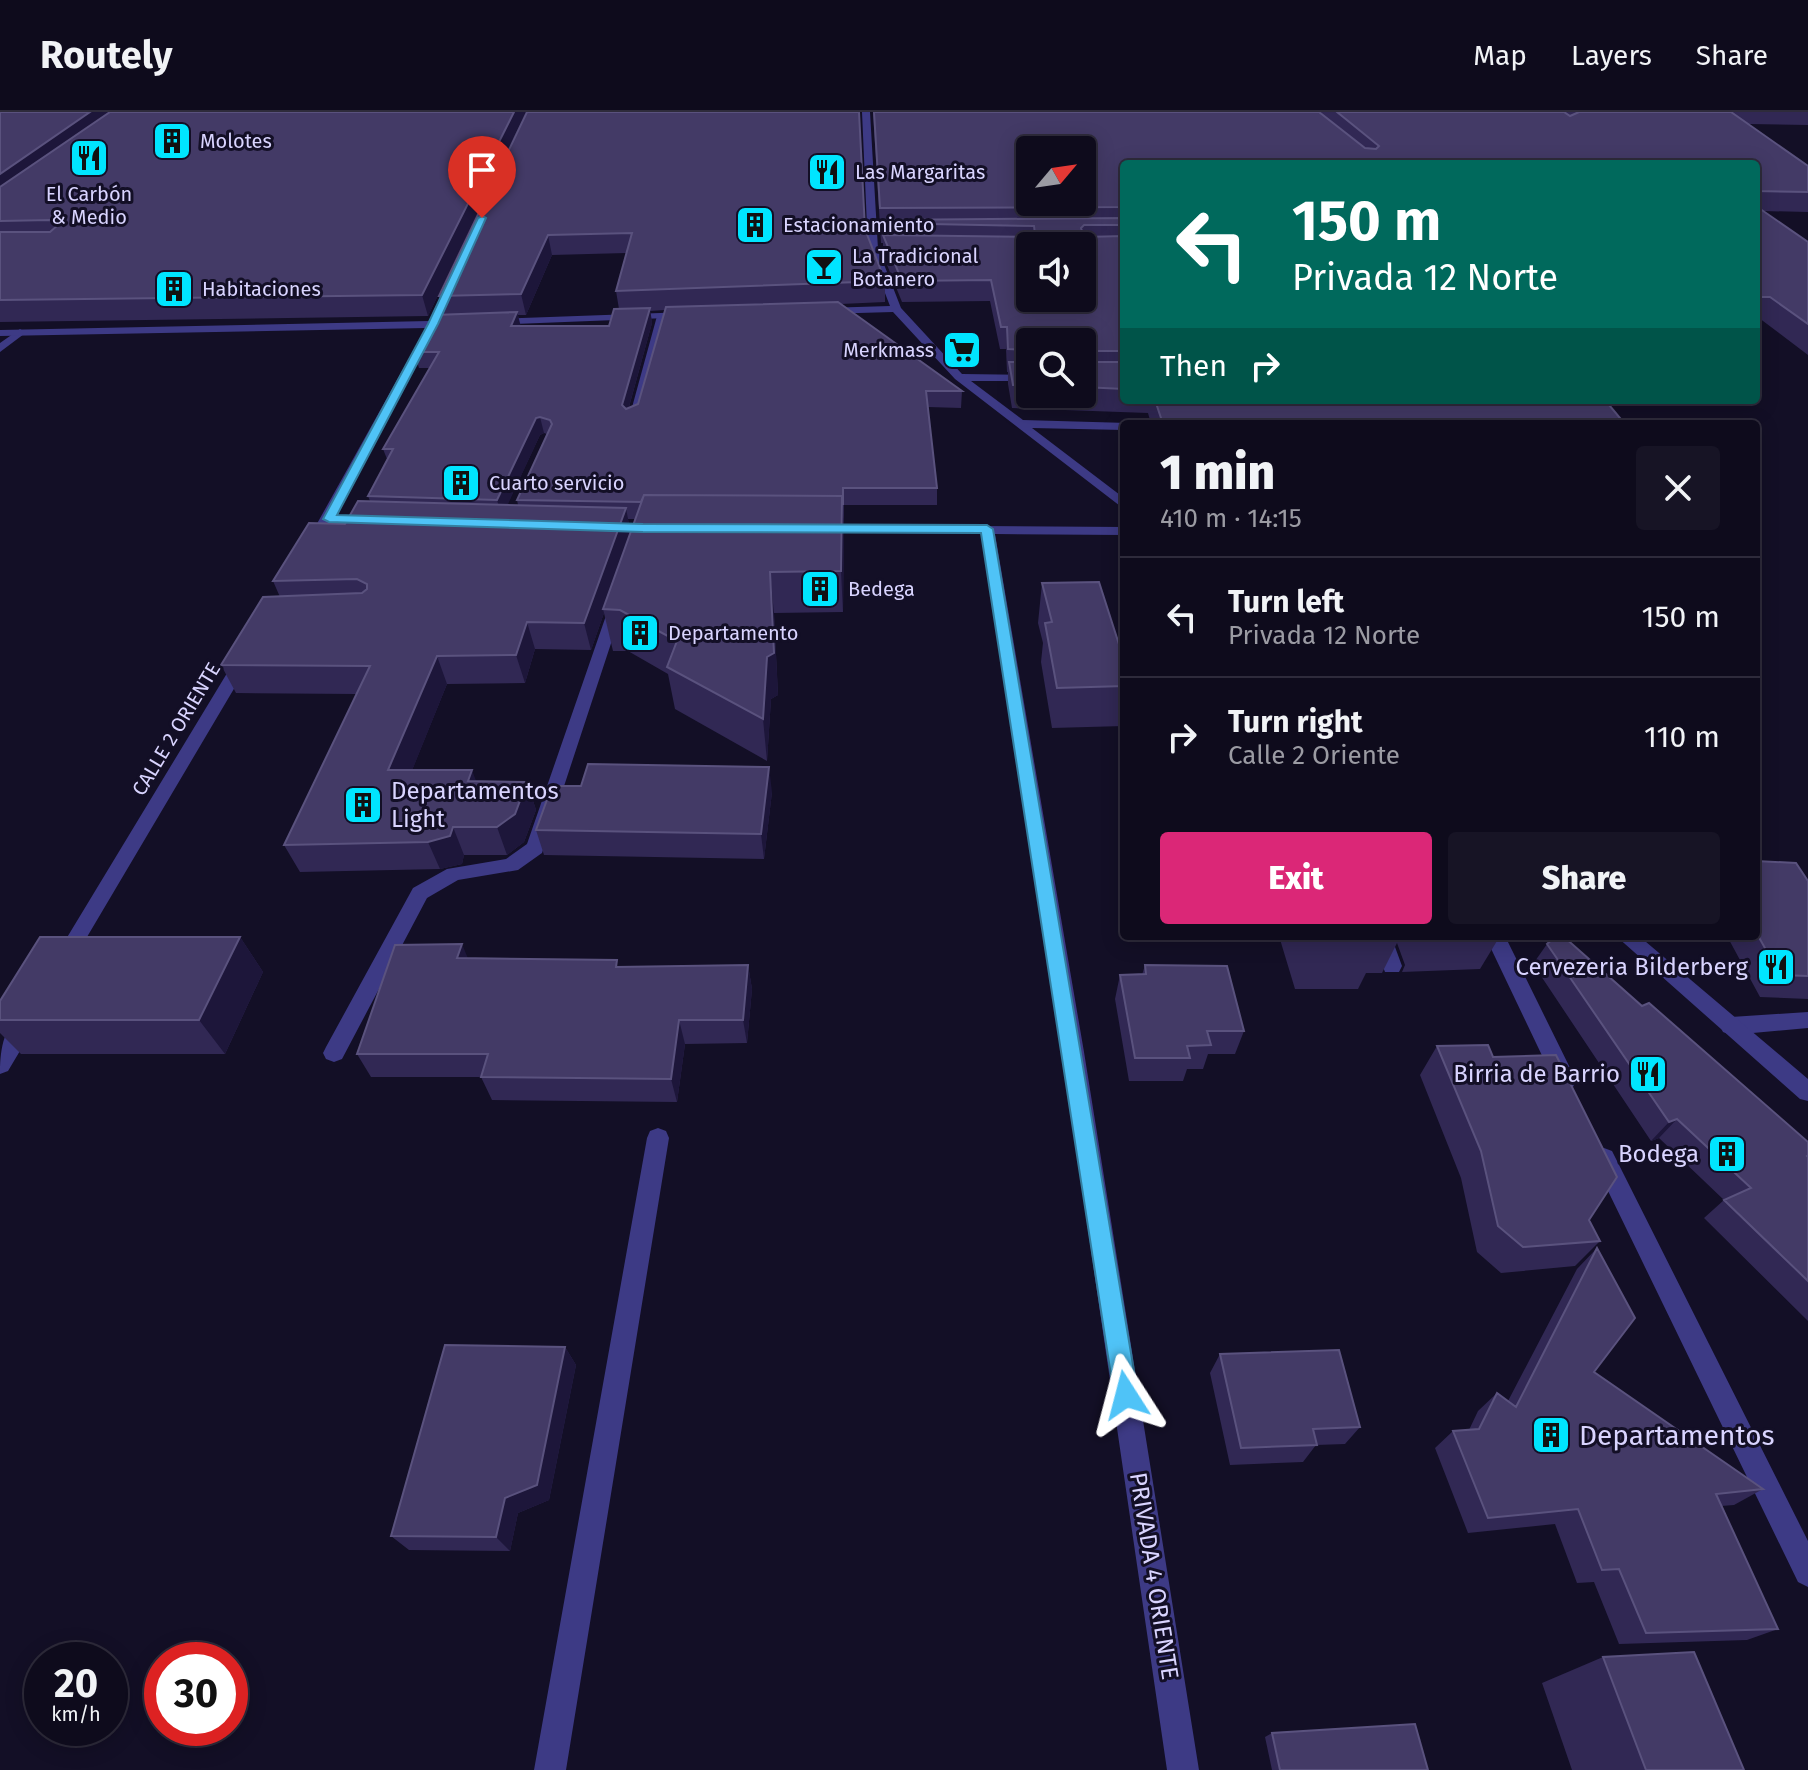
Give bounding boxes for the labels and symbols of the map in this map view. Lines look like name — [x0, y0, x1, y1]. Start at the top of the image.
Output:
building icon: Molotes — [151, 120, 193, 162]
place label: Molotes — [200, 129, 272, 153]
pin — [448, 136, 516, 218]
north arrow — [1016, 136, 1096, 216]
restaurant icon: El Carbón & Medio — [68, 137, 110, 179]
restaurant icon: Las Margaritas — [806, 151, 848, 193]
place label: Las Margaritas — [855, 160, 985, 184]
place label: El Carbón & Medio — [46, 182, 132, 229]
building icon: Estacionamiento — [734, 204, 776, 246]
place label: Estacionamiento — [783, 213, 934, 237]
place label: La Tradicional Botanero — [852, 244, 978, 291]
bar icon: La Tradicional Botanero — [803, 246, 845, 288]
building icon: Habitaciones — [153, 268, 195, 310]
place label: Habitaciones — [202, 277, 321, 301]
supermarket icon: Merkmass — [941, 329, 983, 371]
place label: Merkmass — [843, 338, 934, 362]
building icon: Cuarto servicio — [440, 462, 482, 504]
place label: Cuarto servicio — [489, 471, 624, 495]
building icon: Bedega — [799, 568, 841, 610]
place label: Bedega — [848, 577, 915, 601]
building icon: Departamento — [619, 612, 661, 654]
place label: Departamento — [668, 621, 798, 645]
street label: CALLE 2 ORIENTE — [127, 658, 225, 800]
place label: Departamentos Light — [391, 777, 559, 833]
building icon: Departamentos Light — [342, 784, 384, 826]
restaurant icon: Cervezeria Bilderberg — [1755, 946, 1797, 988]
place label: Cervezeria Bilderberg — [1516, 953, 1749, 981]
restaurant icon: Birria de Barrio — [1627, 1053, 1669, 1095]
place label: Birria de Barrio — [1453, 1060, 1620, 1088]
building icon: Bodega — [1706, 1133, 1748, 1175]
place label: Bodega — [1618, 1140, 1699, 1168]
position arrow — [1084, 1353, 1168, 1437]
building icon: Departamentos — [1530, 1414, 1572, 1456]
place label: Departamentos — [1579, 1419, 1775, 1452]
street label: PRIVADA 4 ORIENTE — [1124, 1470, 1184, 1682]
speed limit sign: 30 — [144, 1642, 248, 1746]

